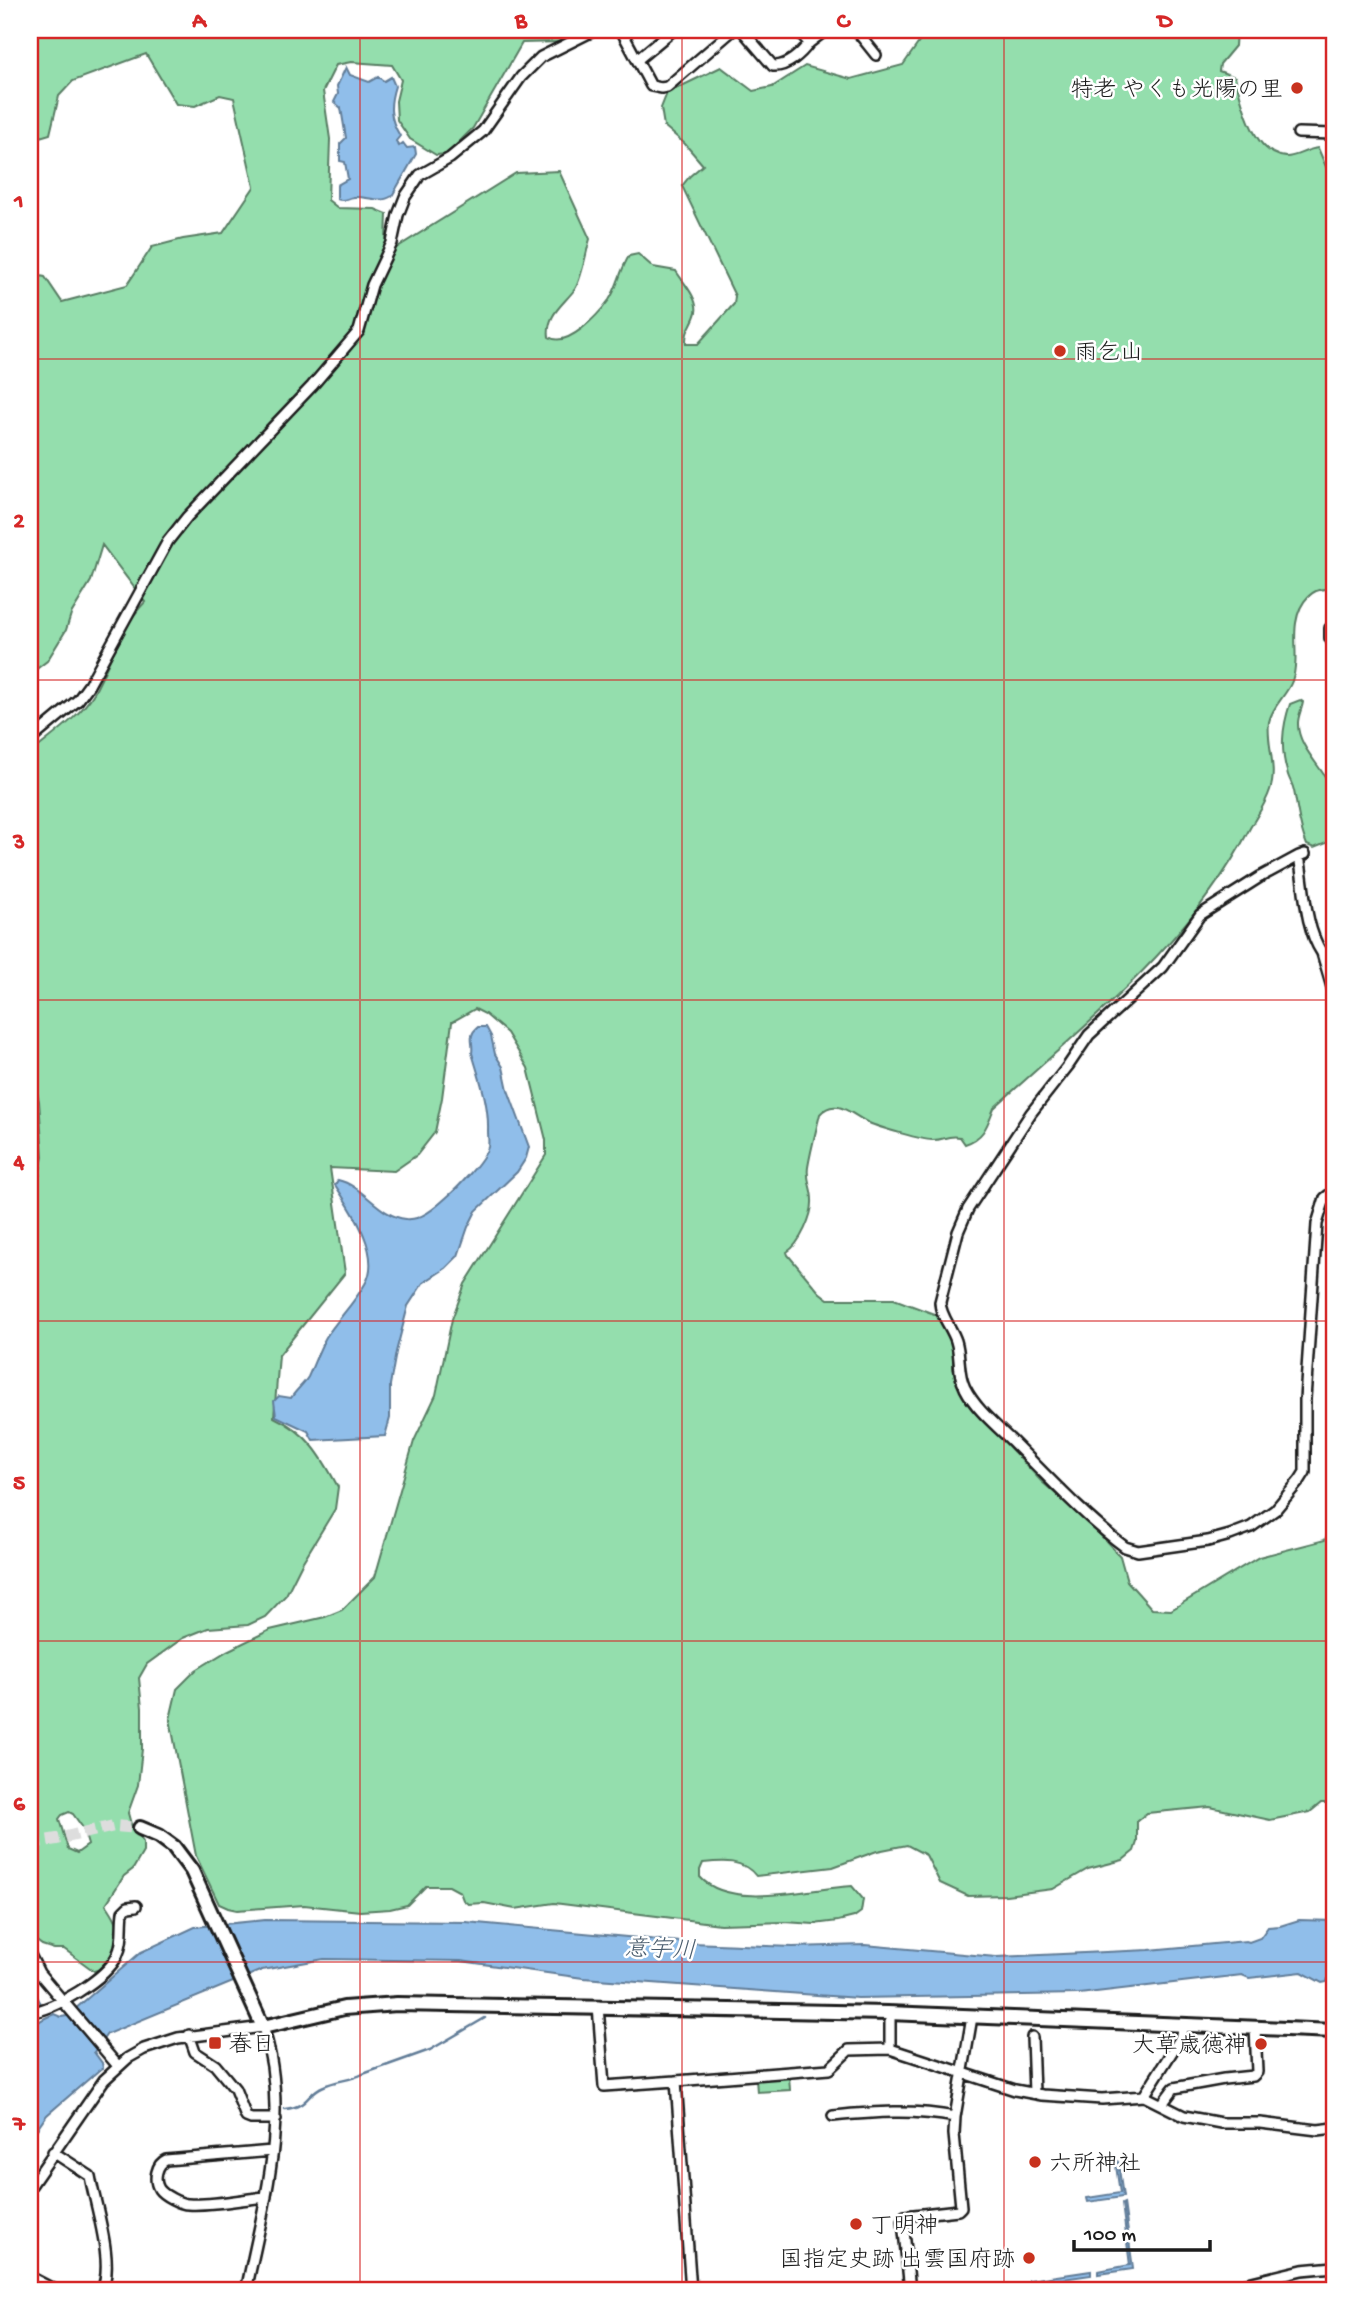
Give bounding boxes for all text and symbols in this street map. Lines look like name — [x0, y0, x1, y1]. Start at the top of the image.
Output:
text: A — [191, 9, 207, 36]
text: B — [514, 9, 528, 36]
text: C — [837, 9, 852, 36]
text: D — [1156, 9, 1174, 36]
place label: 特老 やくも光陽の里 — [1071, 77, 1283, 105]
marker: 特老 やくも光陽の里 — [1289, 80, 1305, 96]
text: 1 — [13, 189, 24, 216]
place label: 雨乞山 — [1074, 340, 1143, 368]
marker: 雨乞山 — [1052, 343, 1068, 359]
text: 2 — [13, 509, 25, 536]
text: 3 — [12, 830, 25, 857]
text: 4 — [13, 1150, 25, 1177]
text: 5 — [13, 1471, 25, 1498]
text: 6 — [13, 1792, 26, 1819]
water label: 意宇川 — [623, 1935, 696, 1967]
place label: 春日 — [229, 2032, 275, 2060]
place label: 大草歳徳神 — [1132, 2033, 1247, 2061]
marker: 春日 — [207, 2035, 223, 2051]
marker: 大草歳徳神 — [1253, 2036, 1269, 2052]
text: 7 — [12, 2112, 26, 2139]
place label: 六所神社 — [1049, 2151, 1141, 2179]
marker: 六所神社 — [1027, 2154, 1043, 2170]
scale bar — [1074, 2209, 1210, 2253]
place label: 丁明神 — [870, 2213, 939, 2241]
marker: 丁明神 — [848, 2216, 864, 2232]
text: 100 m — [1083, 2224, 1136, 2249]
place label: 国指定史跡 出雲国府跡 — [780, 2247, 1015, 2275]
marker: 国指定史跡 出雲国府跡 — [1021, 2250, 1037, 2266]

